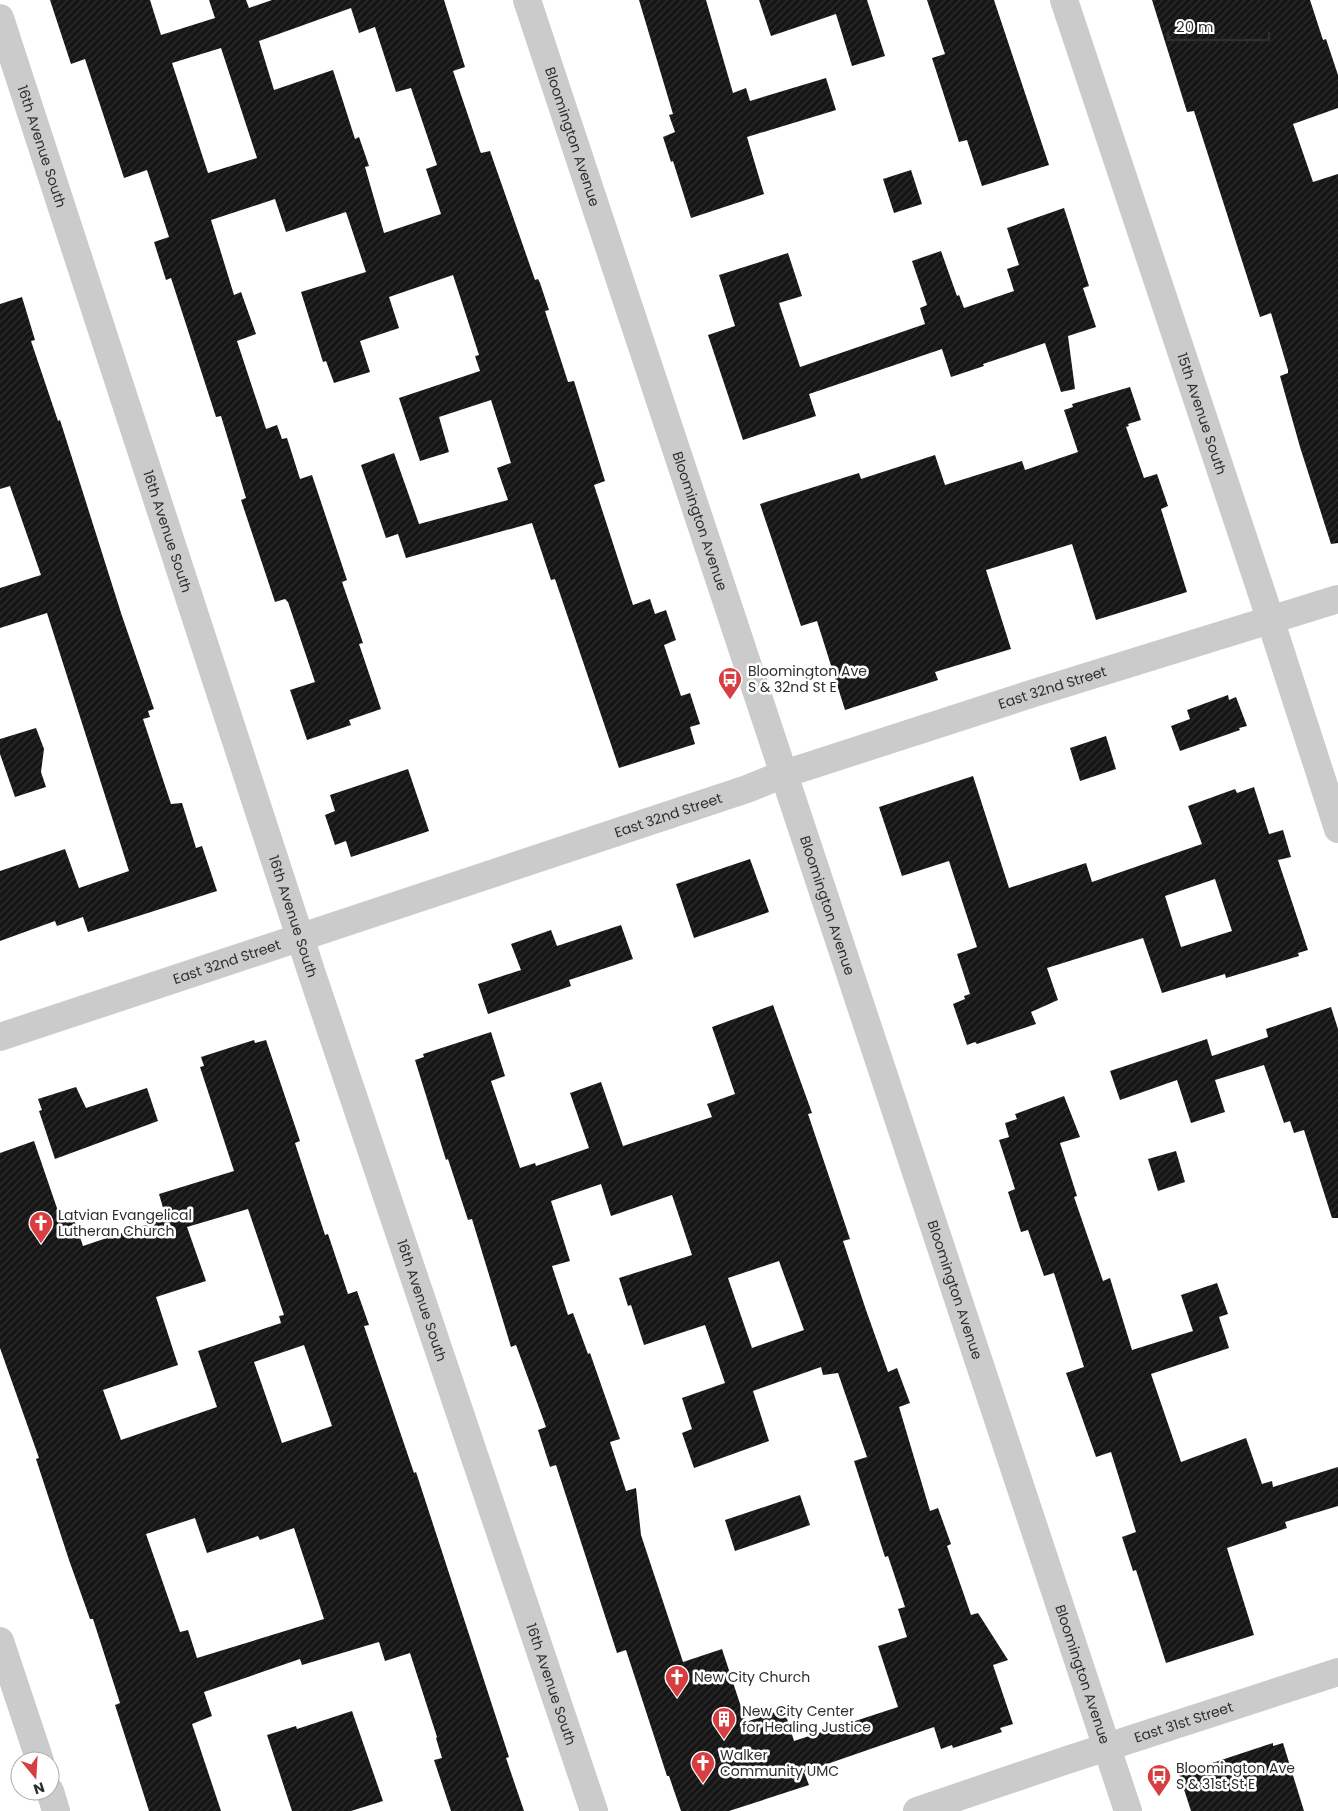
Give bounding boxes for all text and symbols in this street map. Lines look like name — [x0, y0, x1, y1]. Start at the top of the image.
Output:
scale bar — [1168, 10, 1269, 42]
text: 20 m — [1176, 16, 1214, 37]
street label: Bloomington Avenue — [540, 64, 605, 209]
street label: 16th Avenue South — [13, 82, 71, 210]
street label: 15th Avenue South — [1172, 350, 1232, 477]
street label: Bloomington Avenue — [667, 449, 732, 594]
street label: 16th Avenue South — [138, 468, 197, 595]
place label: Bloomington Ave S & 32nd St E — [748, 661, 867, 697]
street label: East 32nd Street — [996, 661, 1109, 714]
bus stop icon: Bloomington Ave S & 32nd St E — [717, 666, 743, 700]
street label: East 32nd Street — [612, 788, 725, 842]
street label: Bloomington Avenue — [795, 833, 860, 978]
street label: 16th Avenue South — [264, 853, 323, 980]
street label: East 32nd Street — [170, 935, 283, 989]
place label: Latvian Evangelical Lutheran Church — [58, 1205, 192, 1241]
church icon: Latvian Evangelical Lutheran Church — [28, 1210, 54, 1244]
street label: Bloomington Avenue — [923, 1218, 988, 1362]
street label: 16th Avenue South — [392, 1237, 452, 1364]
street label: Bloomington Avenue — [1050, 1602, 1115, 1747]
street label: 16th Avenue South — [521, 1620, 581, 1748]
church icon: New City Church — [664, 1664, 690, 1698]
place label: New City Church — [694, 1667, 810, 1687]
street label: East 31st Street — [1132, 1697, 1236, 1748]
place label: New City Center for Healing Justice — [742, 1701, 871, 1737]
building icon: New City Center for Healing Justice — [711, 1706, 737, 1740]
place label: Walker Community UMC — [720, 1745, 839, 1781]
church icon: Walker Community UMC — [690, 1750, 716, 1784]
north arrow — [10, 1751, 60, 1801]
place label: Bloomington Ave S & 31st St E — [1176, 1758, 1295, 1794]
bus stop icon: Bloomington Ave S & 31st St E — [1146, 1763, 1172, 1797]
text: N — [31, 1777, 47, 1800]

